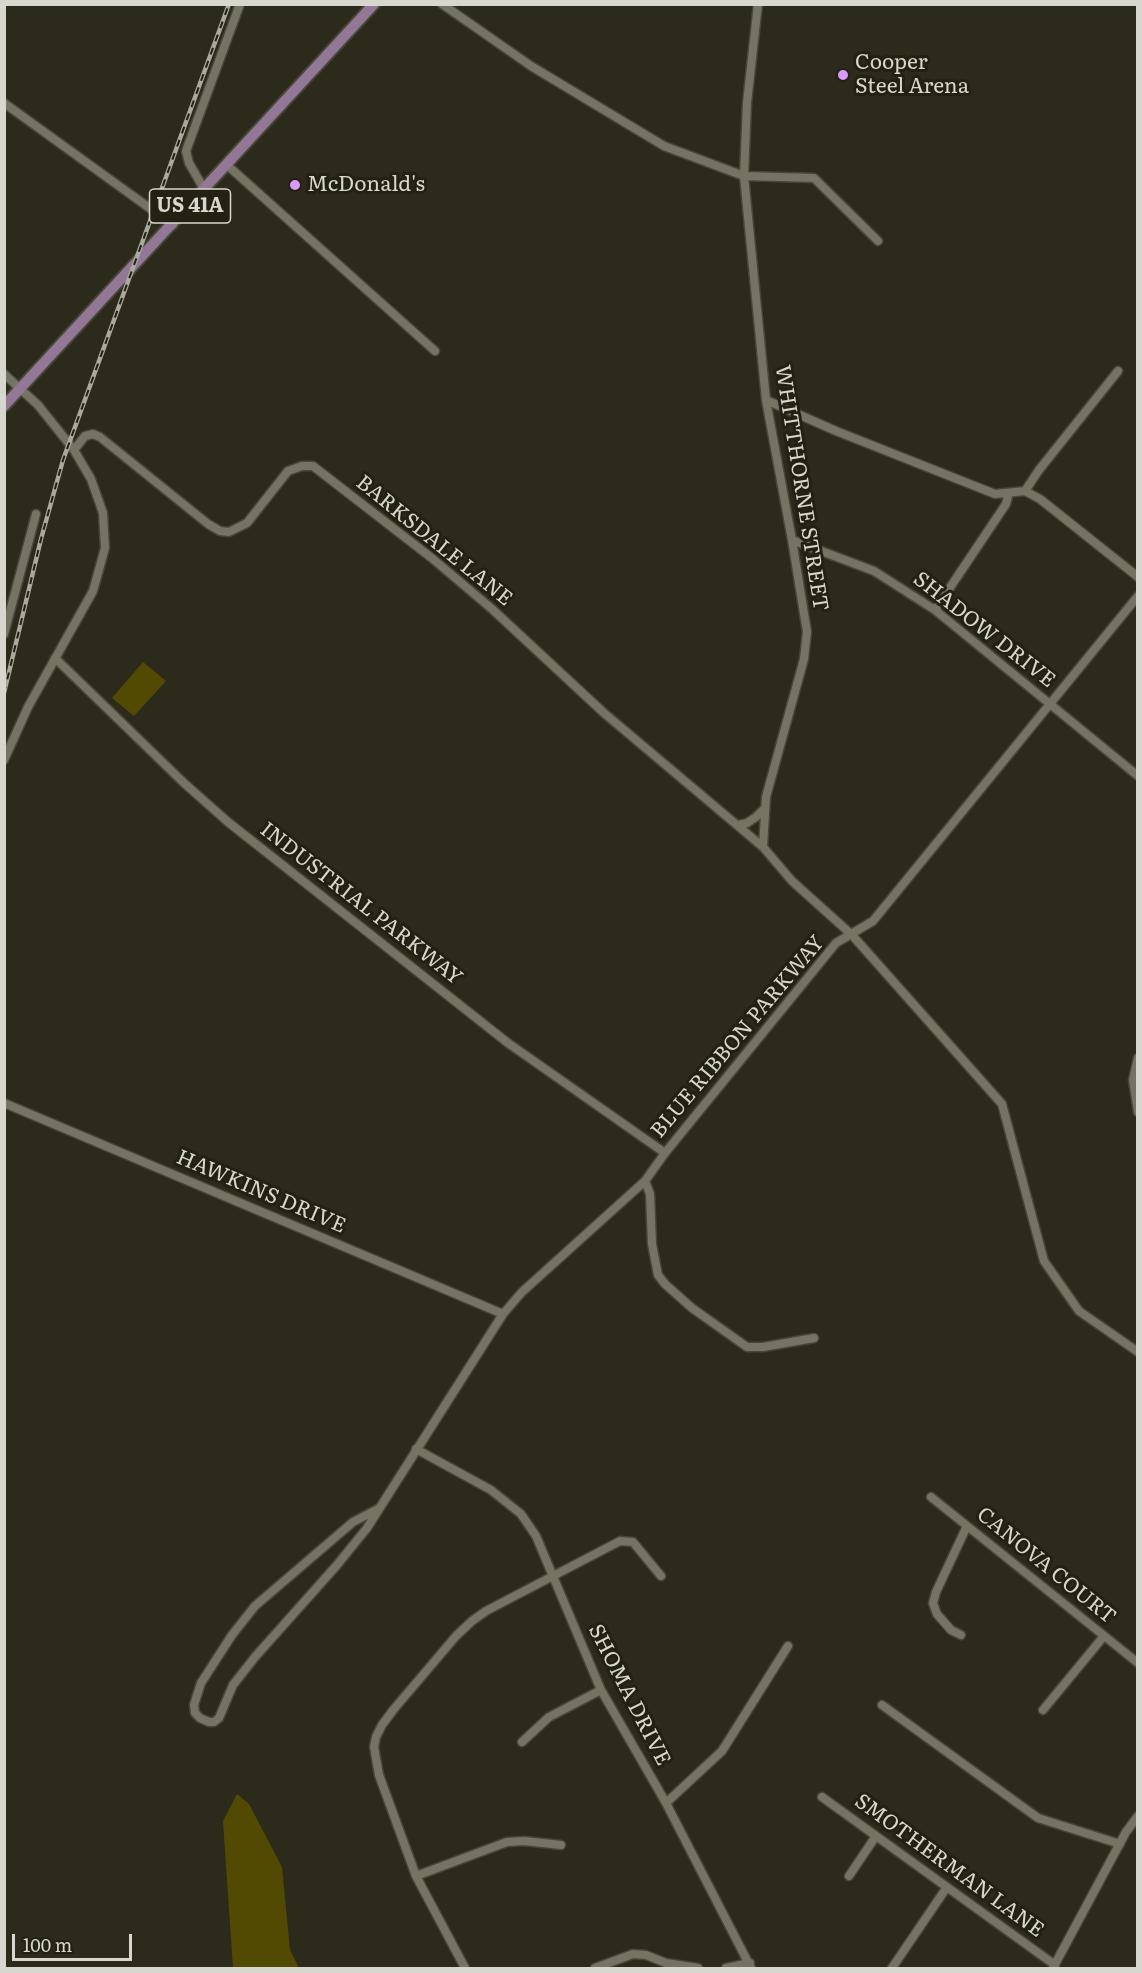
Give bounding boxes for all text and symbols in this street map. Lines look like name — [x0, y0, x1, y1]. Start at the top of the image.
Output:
place label: Cooper Steel Arena — [855, 50, 969, 100]
marker: Cooper Steel Arena — [836, 68, 850, 82]
place label: McDonald's — [307, 172, 425, 198]
marker: McDonald's — [288, 178, 302, 192]
road number: US 41A — [150, 189, 231, 223]
street label: WHITTHORNE STREET — [769, 363, 833, 613]
street label: BARKSDALE LANE — [351, 470, 517, 612]
street label: SHADOW DRIVE — [908, 567, 1060, 693]
street label: INDUSTRIAL PARKWAY — [255, 817, 467, 991]
street label: BLUE RIBBON PARKWAY — [646, 931, 830, 1143]
street label: HAWKINS DRIVE — [173, 1145, 349, 1239]
street label: CANOVA COURT — [971, 1502, 1121, 1630]
street label: SHOMA DRIVE — [583, 1620, 675, 1770]
street label: SMOTHERMAN LANE — [849, 1789, 1049, 1943]
scale bar — [15, 1922, 135, 1960]
text: 100 m — [23, 1931, 72, 1958]

